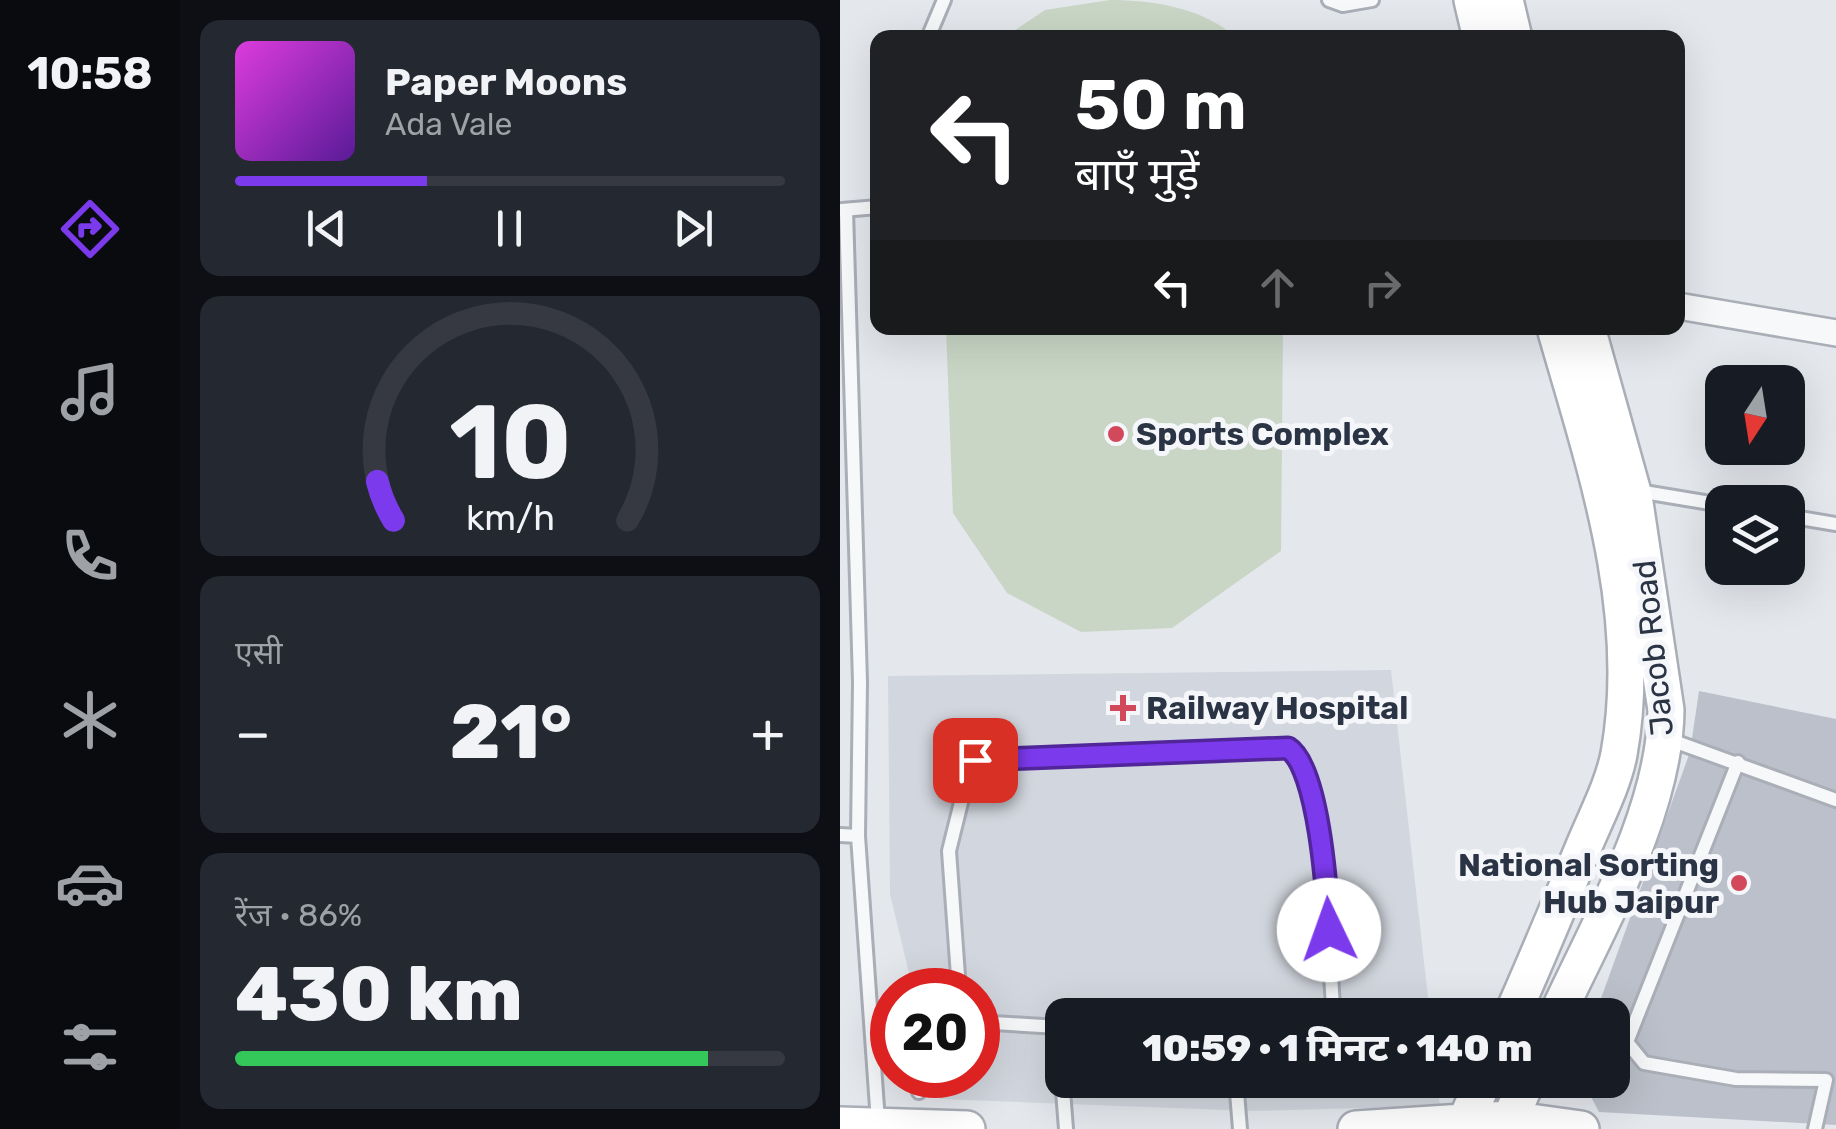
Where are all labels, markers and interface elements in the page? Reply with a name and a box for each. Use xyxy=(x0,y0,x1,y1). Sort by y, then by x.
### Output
text: 10:58 xyxy=(27,47,153,100)
text: Paper Moons xyxy=(385,59,627,105)
text: 50 m xyxy=(1075,64,1247,147)
icon: left xyxy=(910,70,1040,200)
text: Ada Vale xyxy=(385,105,512,143)
text: बाएँ मुड़ें xyxy=(1075,148,1199,201)
icon: directions xyxy=(55,194,125,264)
icon: previous xyxy=(299,201,354,256)
icon: pause xyxy=(482,201,537,256)
icon: next xyxy=(666,201,721,256)
icon: left xyxy=(1145,260,1200,315)
icon: ahead xyxy=(1250,260,1305,315)
icon: right xyxy=(1355,260,1410,315)
icon: music xyxy=(55,357,125,427)
north arrow xyxy=(1705,365,1805,465)
map controls xyxy=(1705,365,1805,585)
text: 10 xyxy=(449,381,571,504)
place label: Sports Complex xyxy=(1136,415,1389,453)
marker: Sports Complex xyxy=(1105,423,1127,445)
button: layers xyxy=(1705,485,1805,585)
text: km/h xyxy=(465,497,555,539)
icon: phone xyxy=(55,521,125,591)
street label: Jacob Road xyxy=(1625,558,1681,738)
text: एसी xyxy=(235,634,283,672)
icon: climate xyxy=(55,685,125,755)
text: 21° xyxy=(450,688,572,777)
place label: Railway Hospital xyxy=(1146,689,1408,727)
marker: Railway Hospital xyxy=(1110,695,1136,721)
text: − xyxy=(235,701,271,766)
text: + xyxy=(751,701,785,766)
pin xyxy=(933,718,1018,803)
icon: arrive xyxy=(948,733,1003,788)
place label: National Sorting Hub Jaipur xyxy=(1458,846,1719,921)
icon: car xyxy=(55,848,125,918)
marker: National Sorting Hub Jaipur xyxy=(1728,872,1750,894)
position arrow xyxy=(1277,878,1381,982)
text: रेंज · 86% xyxy=(235,896,362,934)
text: 430 km xyxy=(235,950,522,1039)
speed limit sign: 20 xyxy=(870,968,1000,1098)
icon: filters xyxy=(55,1012,125,1082)
text: 10:59 · 1 मिनट · 140 m xyxy=(1142,1025,1533,1071)

